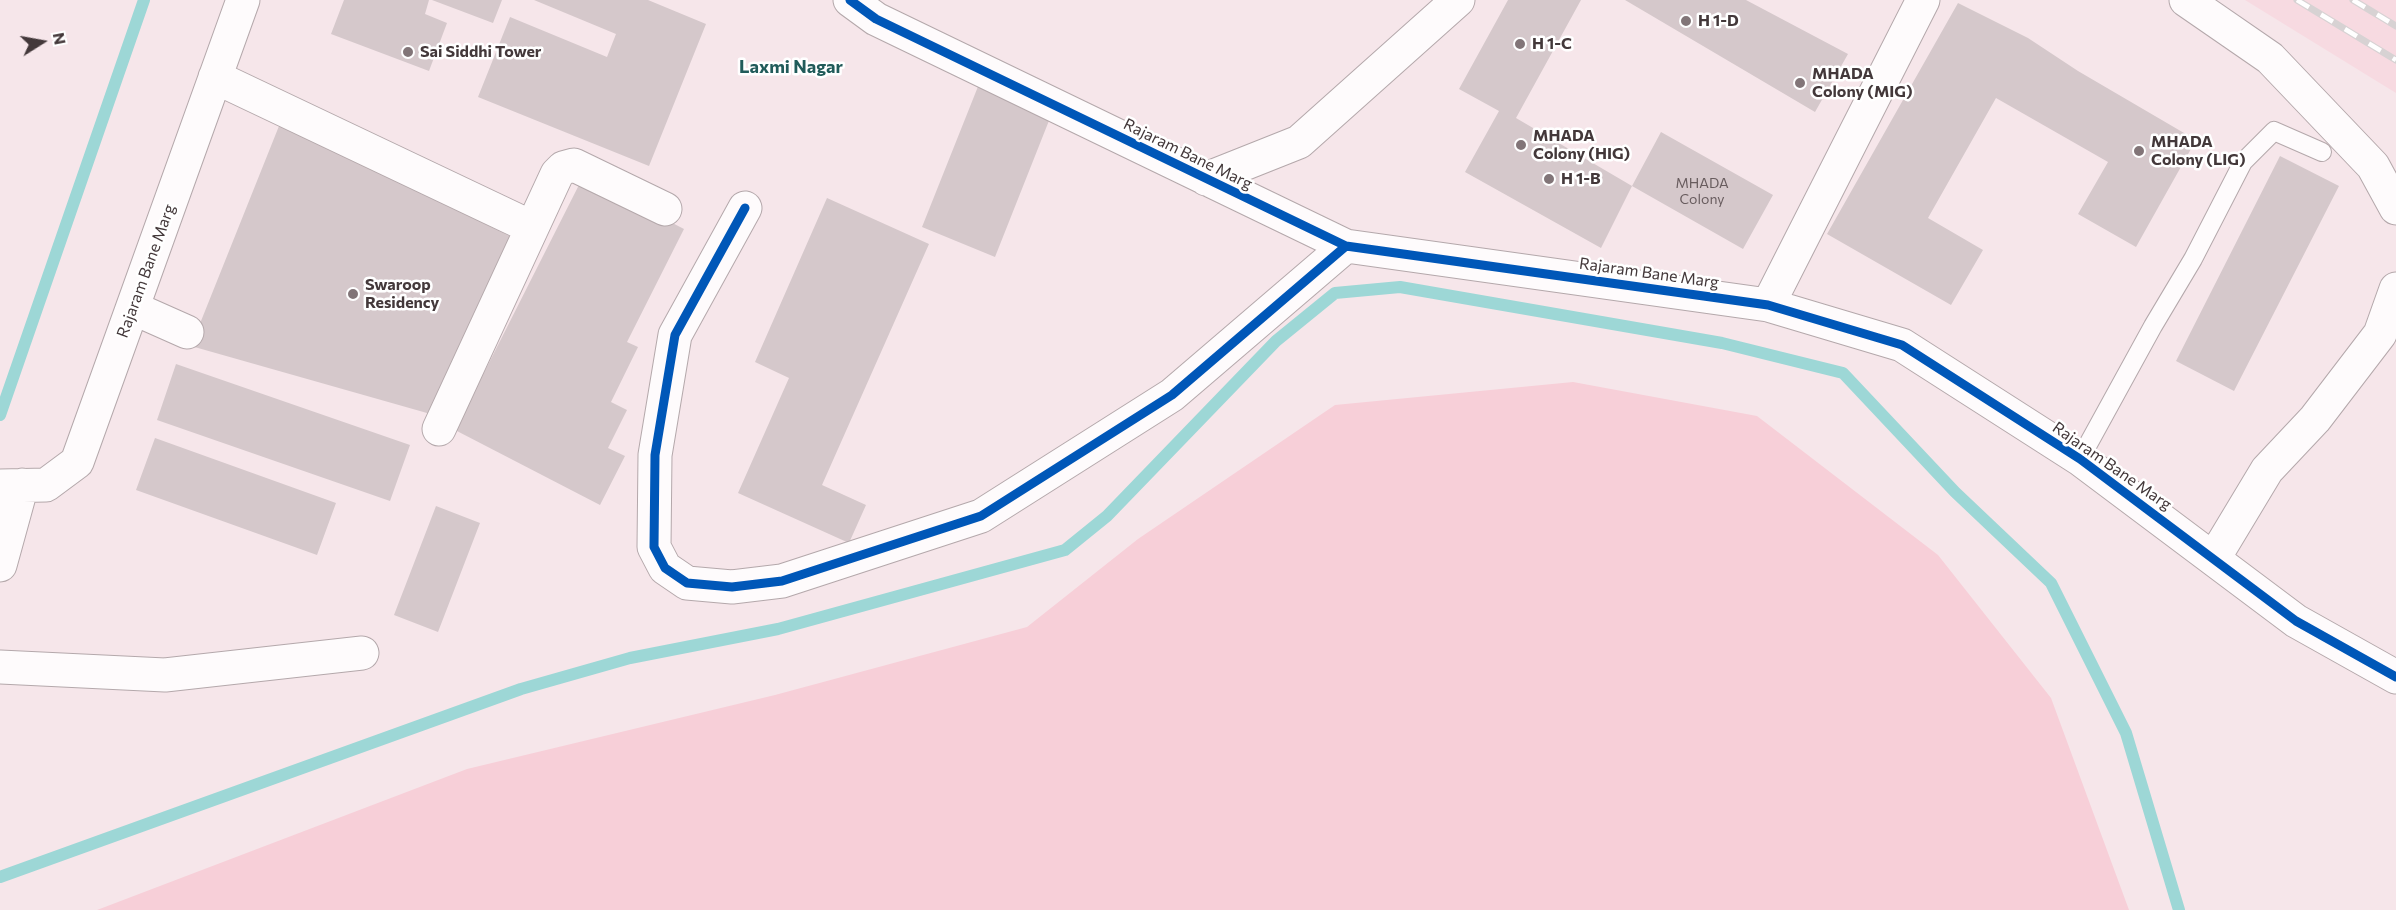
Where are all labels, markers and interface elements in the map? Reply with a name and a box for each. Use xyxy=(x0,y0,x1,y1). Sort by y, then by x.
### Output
place label: H 1-D xyxy=(1698,11,1739,31)
north arrow xyxy=(12,12,72,72)
marker: H 1-D xyxy=(1679,14,1693,28)
text: N xyxy=(50,31,71,46)
place label: H 1-C xyxy=(1532,34,1572,54)
marker: H 1-C xyxy=(1513,37,1527,51)
place label: Sai Siddhi Tower xyxy=(420,42,541,62)
marker: Sai Siddhi Tower xyxy=(401,45,415,59)
district label: Laxmi Nagar xyxy=(739,56,843,78)
place label: MHADA Colony (MIG) xyxy=(1812,64,1913,102)
marker: MHADA Colony (MIG) xyxy=(1793,76,1807,90)
street label: Rajaram Bane Marg xyxy=(1120,114,1256,194)
place label: MHADA Colony (HIG) xyxy=(1533,126,1630,164)
place label: MHADA Colony (LIG) xyxy=(2151,132,2245,170)
marker: MHADA Colony (HIG) xyxy=(1514,138,1528,152)
marker: MHADA Colony (LIG) xyxy=(2132,144,2146,158)
place label: H 1-B xyxy=(1561,169,1601,189)
marker: H 1-B xyxy=(1542,172,1556,186)
house number: MHADA Colony xyxy=(1675,175,1729,208)
street label: Rajaram Bane Marg xyxy=(113,201,179,341)
street label: Rajaram Bane Marg xyxy=(1578,254,1720,292)
place label: Swaroop Residency xyxy=(365,275,439,313)
marker: Swaroop Residency xyxy=(346,287,360,301)
street label: Rajaram Bane Marg xyxy=(2049,418,2175,514)

